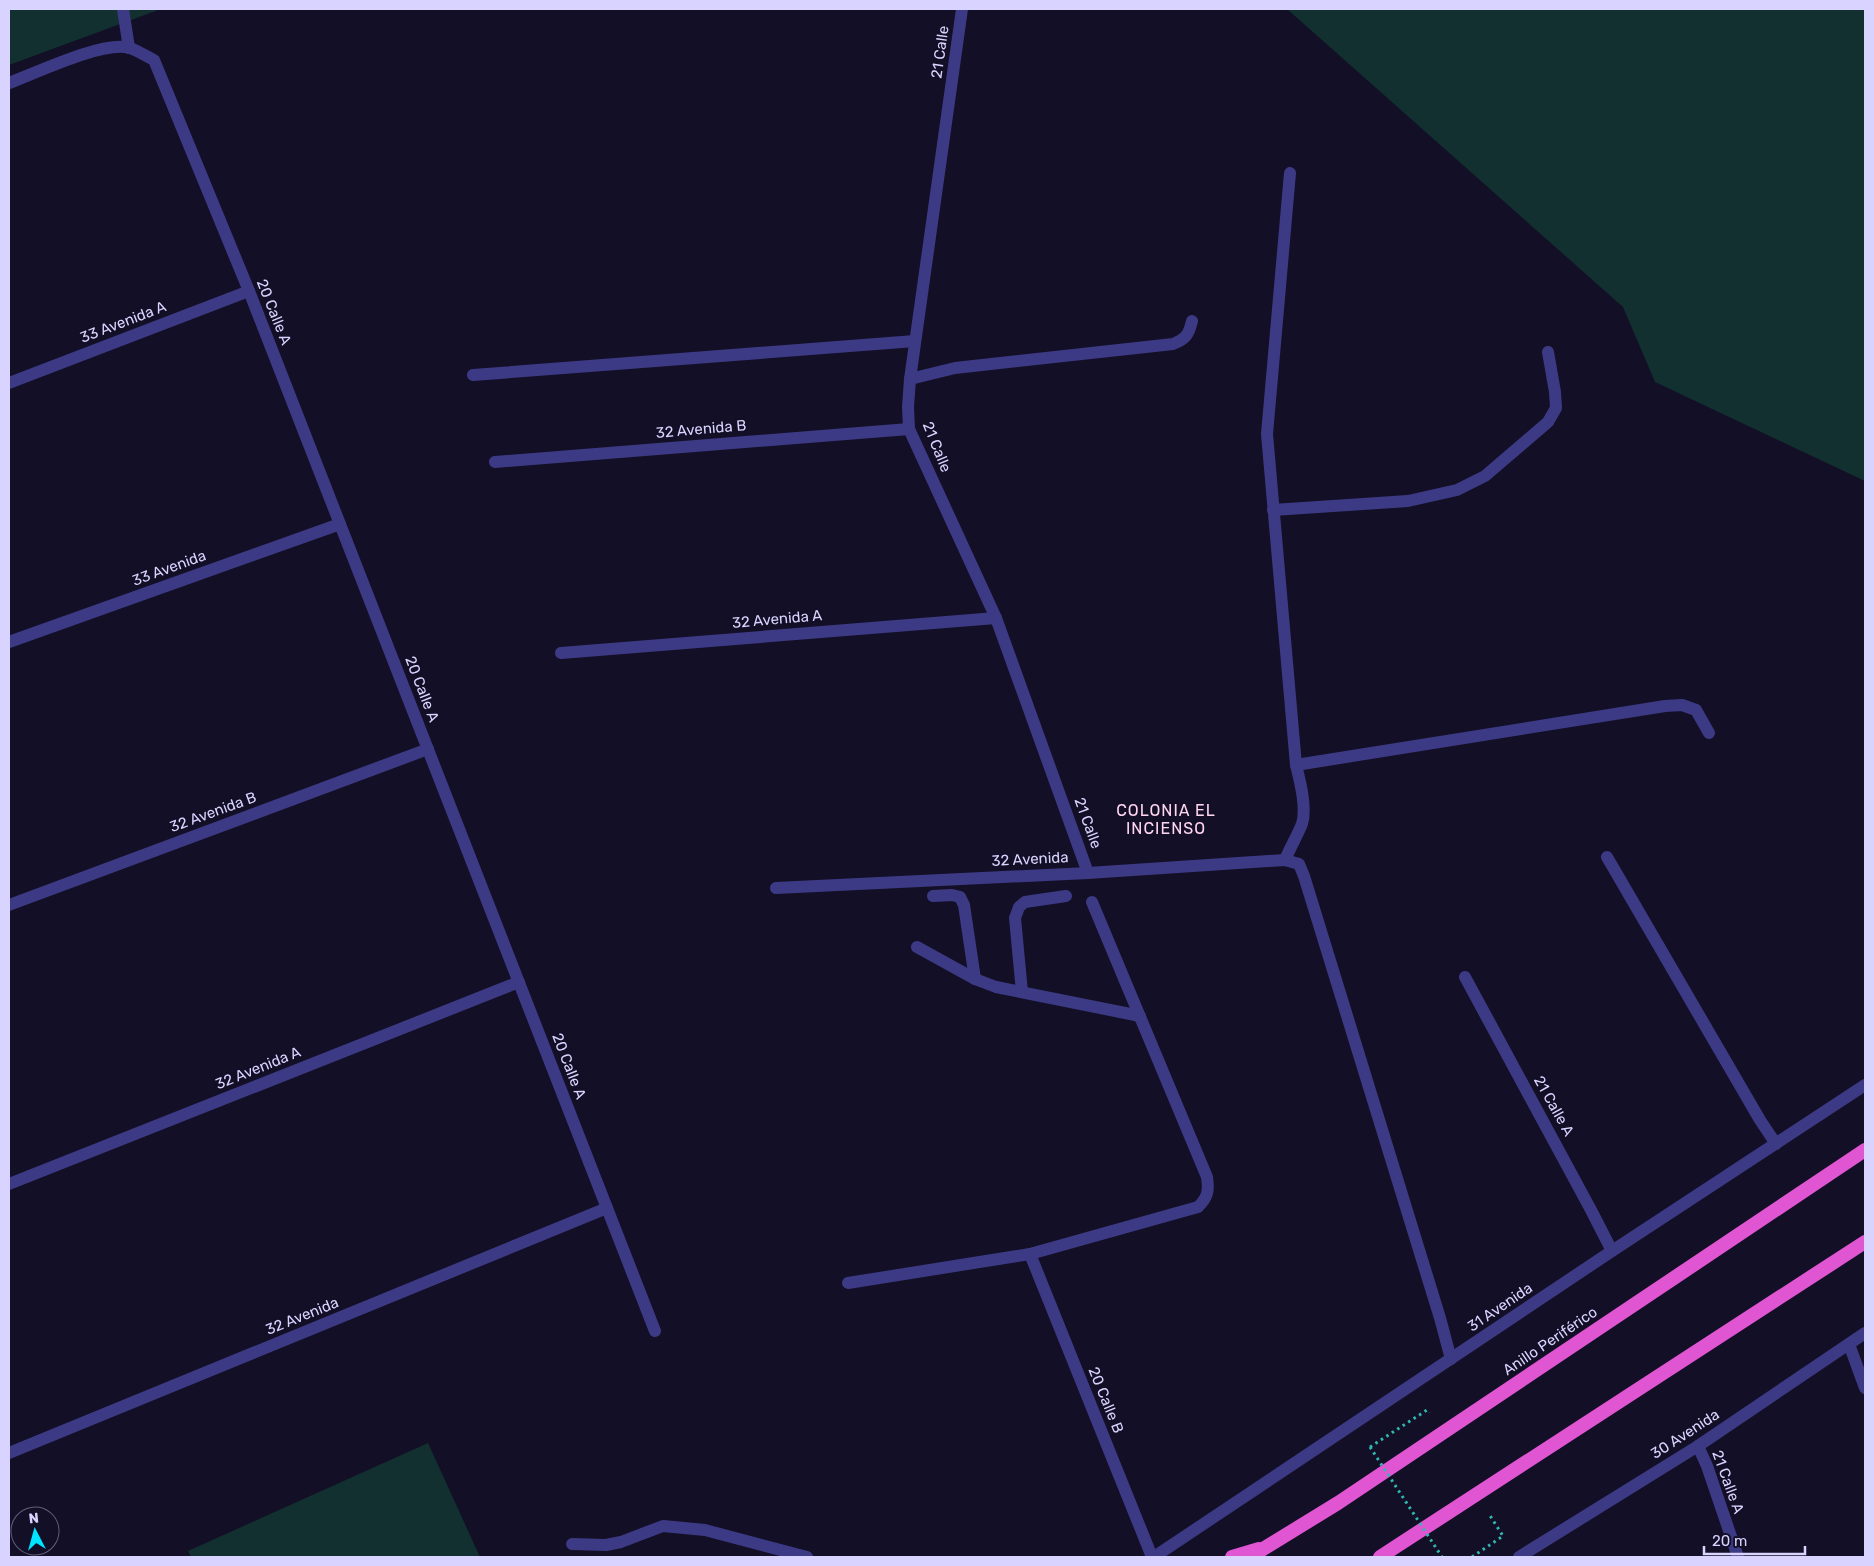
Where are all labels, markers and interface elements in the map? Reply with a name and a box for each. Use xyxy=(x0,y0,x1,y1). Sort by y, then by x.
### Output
street label: 21 Calle xyxy=(927,25,953,79)
street label: 20 Calle A xyxy=(253,277,295,347)
street label: 33 Avenida A xyxy=(77,297,169,347)
street label: 32 Avenida B xyxy=(655,416,747,442)
street label: 21 Calle xyxy=(919,419,955,475)
street label: 33 Avenida xyxy=(130,546,208,590)
street label: 32 Avenida A xyxy=(731,606,823,632)
street label: 20 Calle A xyxy=(401,653,443,725)
street label: 32 Avenida B xyxy=(167,788,259,836)
street label: 21 Calle xyxy=(1071,795,1105,851)
district label: COLONIA EL INCIENSO xyxy=(1116,801,1216,838)
street label: 32 Avenida xyxy=(991,848,1069,870)
street label: 20 Calle A xyxy=(548,1030,590,1102)
street label: 32 Avenida A xyxy=(213,1043,303,1093)
street label: 21 Calle A xyxy=(1530,1073,1578,1139)
street label: 31 Avenida xyxy=(1464,1279,1536,1335)
street label: 32 Avenida xyxy=(263,1293,341,1339)
street label: Anillo Periférico xyxy=(1499,1303,1601,1379)
street label: 20 Calle B xyxy=(1085,1364,1127,1436)
street label: 30 Avenida xyxy=(1647,1405,1723,1463)
street label: 21 Calle A xyxy=(1708,1448,1748,1516)
north arrow xyxy=(10,1506,60,1556)
text: N xyxy=(28,1510,40,1528)
scale bar xyxy=(1704,1524,1805,1556)
text: 20 m xyxy=(1712,1532,1747,1550)

